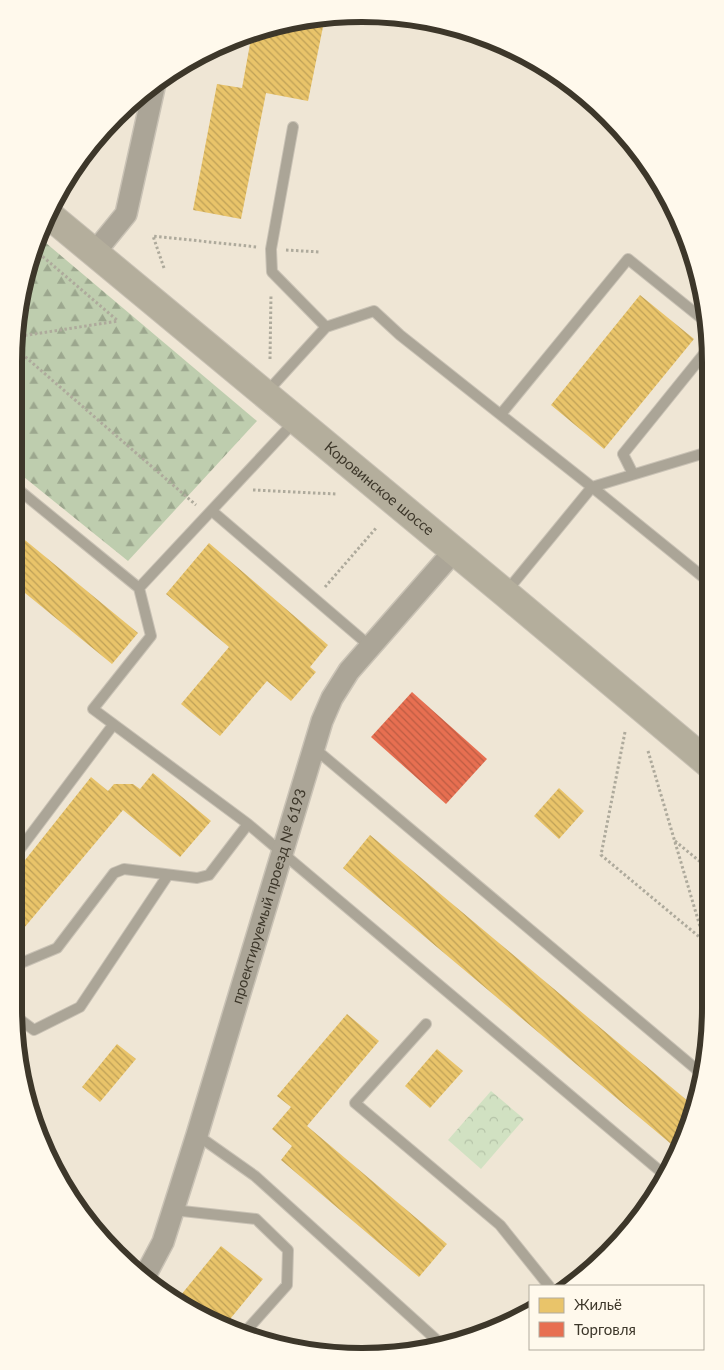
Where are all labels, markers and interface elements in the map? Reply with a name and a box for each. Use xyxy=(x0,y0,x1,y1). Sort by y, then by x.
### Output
street label: Коровинское шоссе xyxy=(321,437,439,539)
street label: проектируемый проезд № 6193 xyxy=(227,786,309,1006)
legend xyxy=(529,1285,704,1350)
text: Жильё xyxy=(574,1295,622,1313)
text: Торговля xyxy=(574,1320,636,1338)

